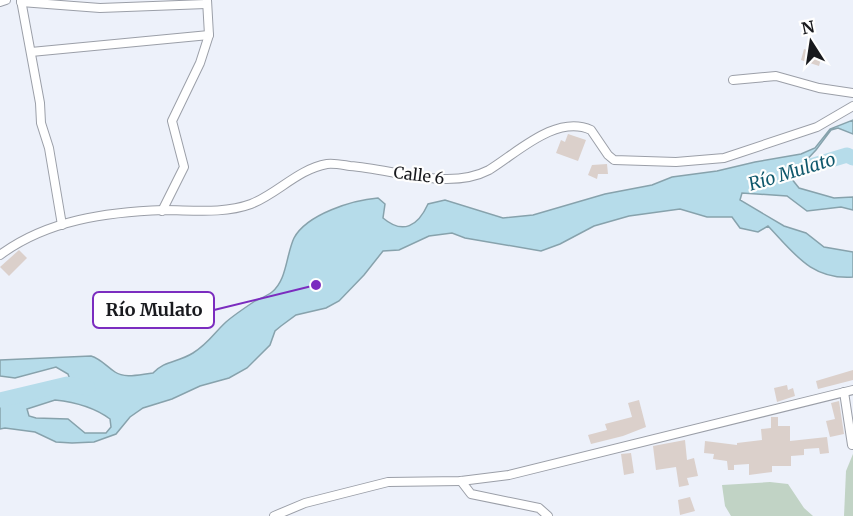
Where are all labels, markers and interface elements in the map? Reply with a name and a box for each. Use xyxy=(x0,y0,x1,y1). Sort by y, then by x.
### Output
north arrow xyxy=(781,12,841,72)
text: N xyxy=(800,16,816,38)
water label: Río Mulato xyxy=(746,147,838,196)
street label: Calle 6 xyxy=(392,162,446,188)
callout: Río Mulato xyxy=(93,292,214,328)
text: Río Mulato xyxy=(106,298,203,321)

